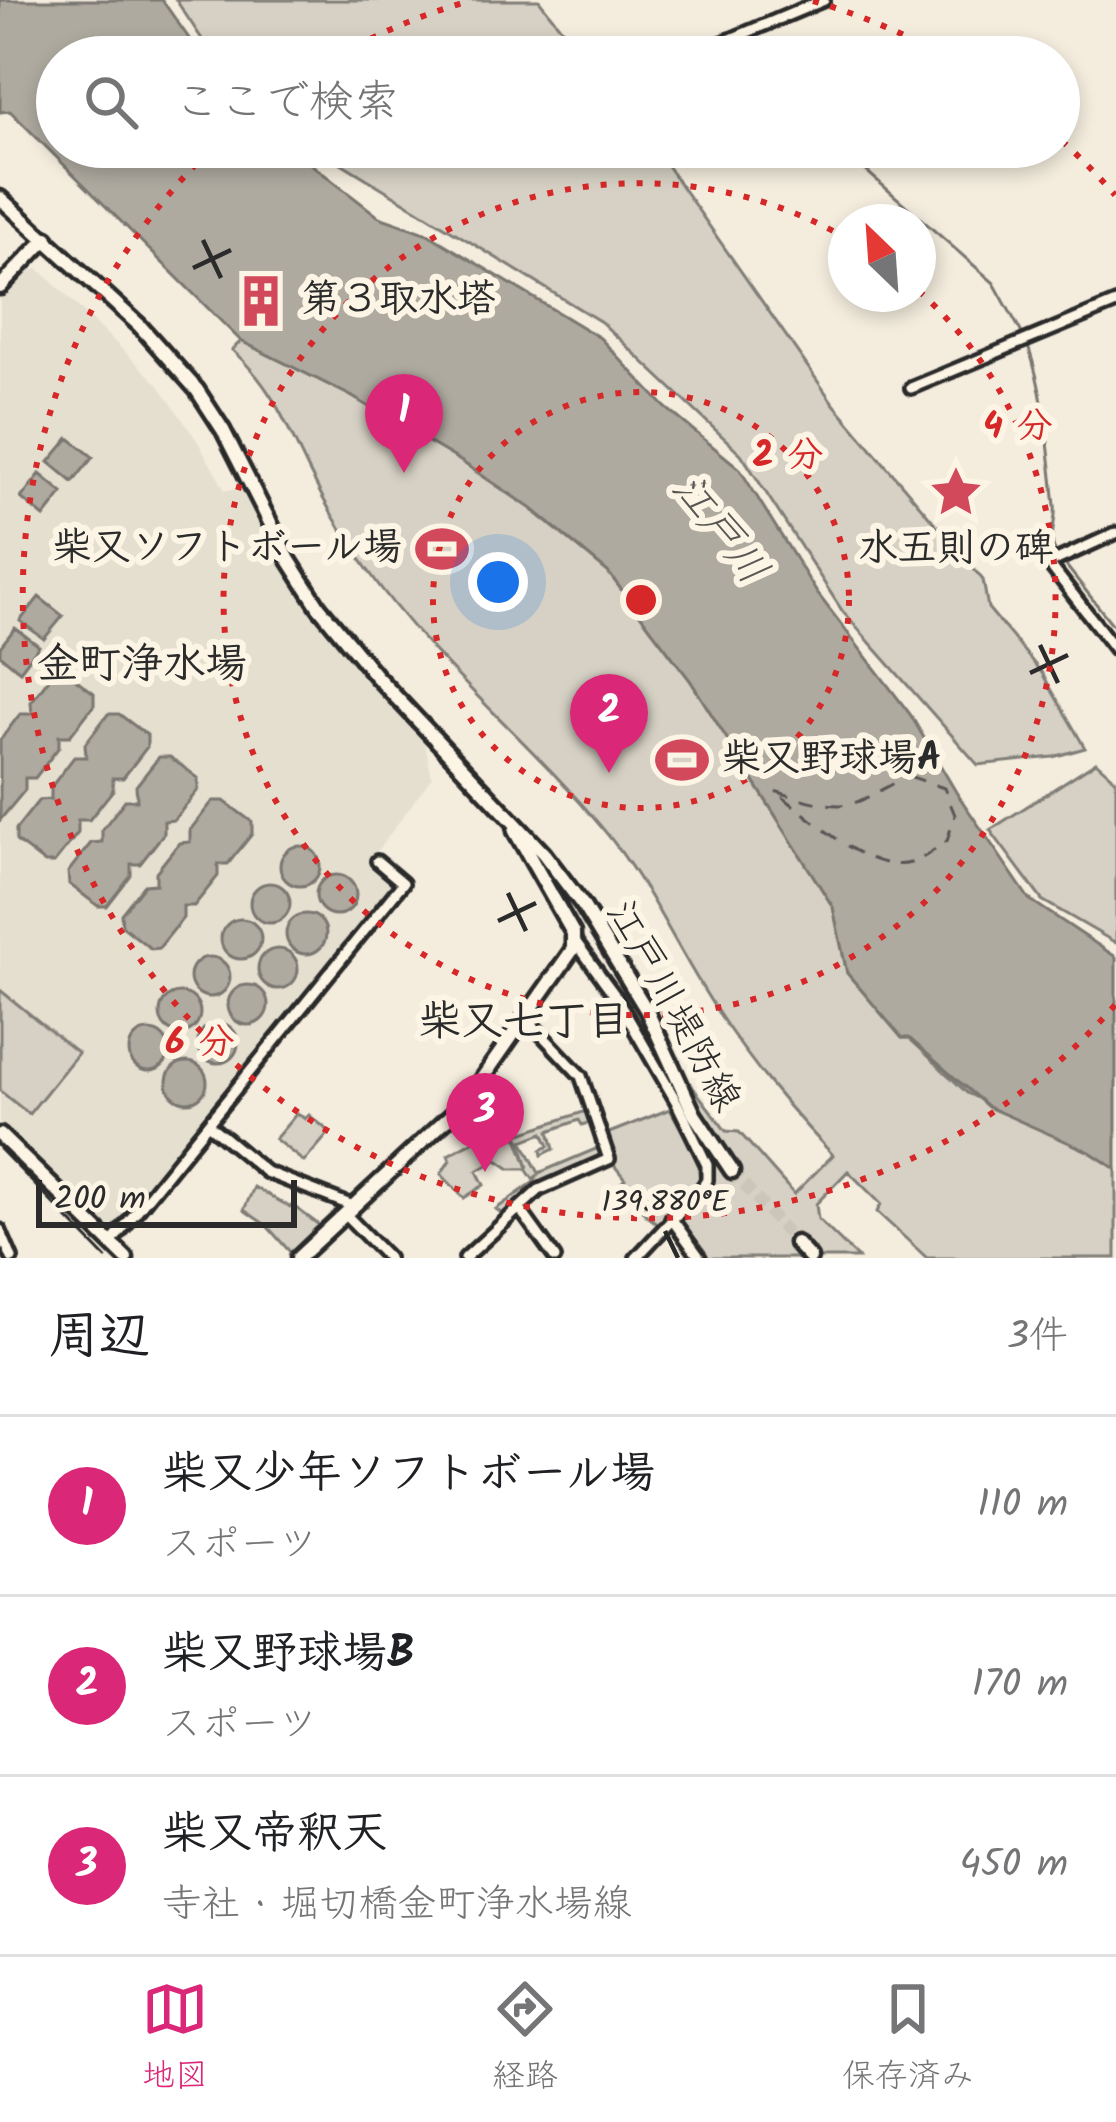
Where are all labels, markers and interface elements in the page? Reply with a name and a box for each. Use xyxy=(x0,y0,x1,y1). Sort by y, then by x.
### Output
search box xyxy=(36,36,1080,168)
text: ここで検索 xyxy=(174,68,399,140)
icon: search xyxy=(78,69,144,135)
north arrow xyxy=(828,204,936,312)
place label: 第３取水塔 xyxy=(301,270,496,332)
building icon: 第３取水塔 xyxy=(232,272,290,330)
pin: 1 xyxy=(365,374,443,473)
text: 4 分 xyxy=(983,399,1053,456)
text: 2 分 xyxy=(753,428,823,485)
water label: 江戸川 xyxy=(654,460,784,600)
place icon: 水五則の碑 xyxy=(927,463,985,521)
place label: 柴又ソフトボール場 xyxy=(53,518,402,580)
place label: 水五則の碑 xyxy=(858,519,1054,581)
sports icon: 柴又ソフトボール場 xyxy=(413,520,471,578)
your location xyxy=(468,552,528,612)
centre of rings xyxy=(620,579,662,621)
district label: 金町浄水場 xyxy=(37,632,247,699)
pin: 2 xyxy=(570,674,648,773)
place label: 柴又野球場A xyxy=(722,729,942,791)
sports icon: 柴又野球場A xyxy=(653,731,711,789)
street label: 江戸川堤防線 xyxy=(588,890,756,1124)
district label: 柴又七丁目 xyxy=(419,989,629,1056)
text: 6 分 xyxy=(165,1015,235,1072)
pin: 3 xyxy=(446,1073,524,1172)
scale bar xyxy=(36,1174,297,1227)
text: 200 m xyxy=(54,1174,146,1227)
text: 139.880°E xyxy=(601,1179,730,1227)
text: 周辺 xyxy=(48,1298,150,1379)
text: 3件 xyxy=(1007,1307,1068,1369)
text: 柴又少年ソフトボール場 xyxy=(162,1439,655,1511)
text: 1 xyxy=(81,1475,93,1537)
text: 110 m xyxy=(977,1475,1068,1537)
text: スポーツ xyxy=(162,1515,317,1577)
text: 柴又野球場B xyxy=(162,1619,415,1691)
text: 2 xyxy=(76,1655,98,1717)
text: 170 m xyxy=(972,1655,1068,1717)
text: スポーツ xyxy=(162,1695,317,1757)
text: 柴又帝釈天 xyxy=(162,1799,387,1871)
text: 3 xyxy=(76,1835,98,1897)
text: 450 m xyxy=(959,1835,1068,1897)
text: 寺社 · 堀切橋金町浄水場線 xyxy=(162,1875,632,1937)
tab: 地図 xyxy=(142,1976,208,2104)
tab: 経路 xyxy=(492,1976,558,2104)
tab: 保存済み xyxy=(842,1976,974,2104)

